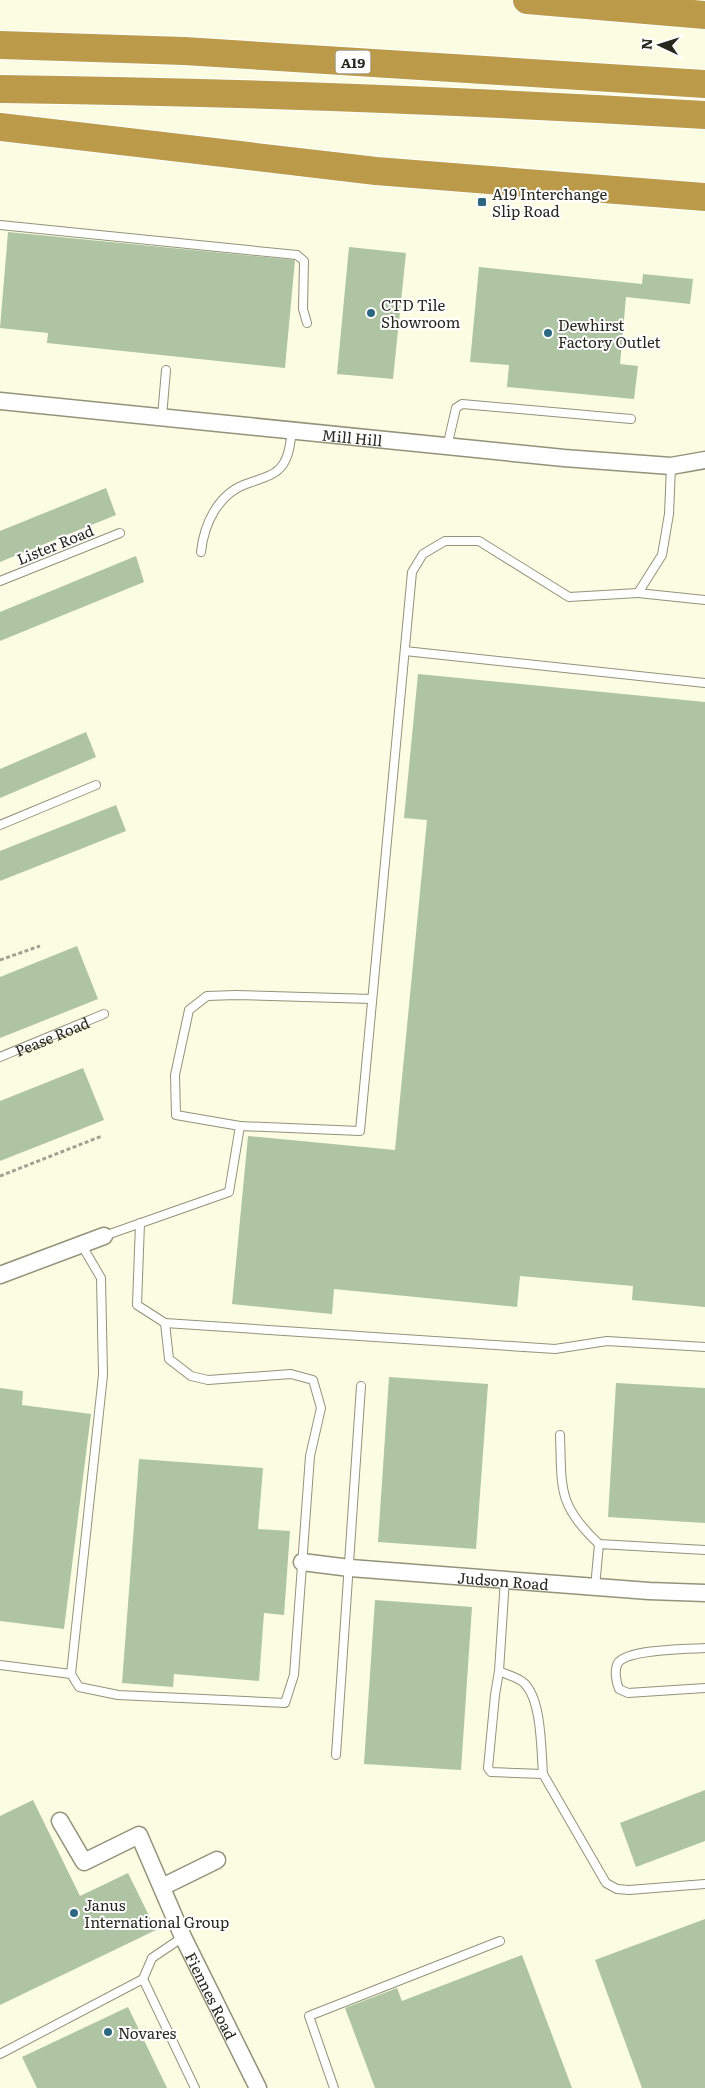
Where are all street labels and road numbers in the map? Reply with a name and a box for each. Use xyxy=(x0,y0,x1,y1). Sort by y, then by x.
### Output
road number: A19 xyxy=(336,51,370,74)
street label: Mill Hill xyxy=(321,422,384,451)
street label: Lister Road xyxy=(13,518,97,570)
street label: Pease Road xyxy=(11,1010,93,1061)
street label: Judson Road xyxy=(457,1565,550,1595)
street label: Fiennes Road xyxy=(181,1948,243,2043)

